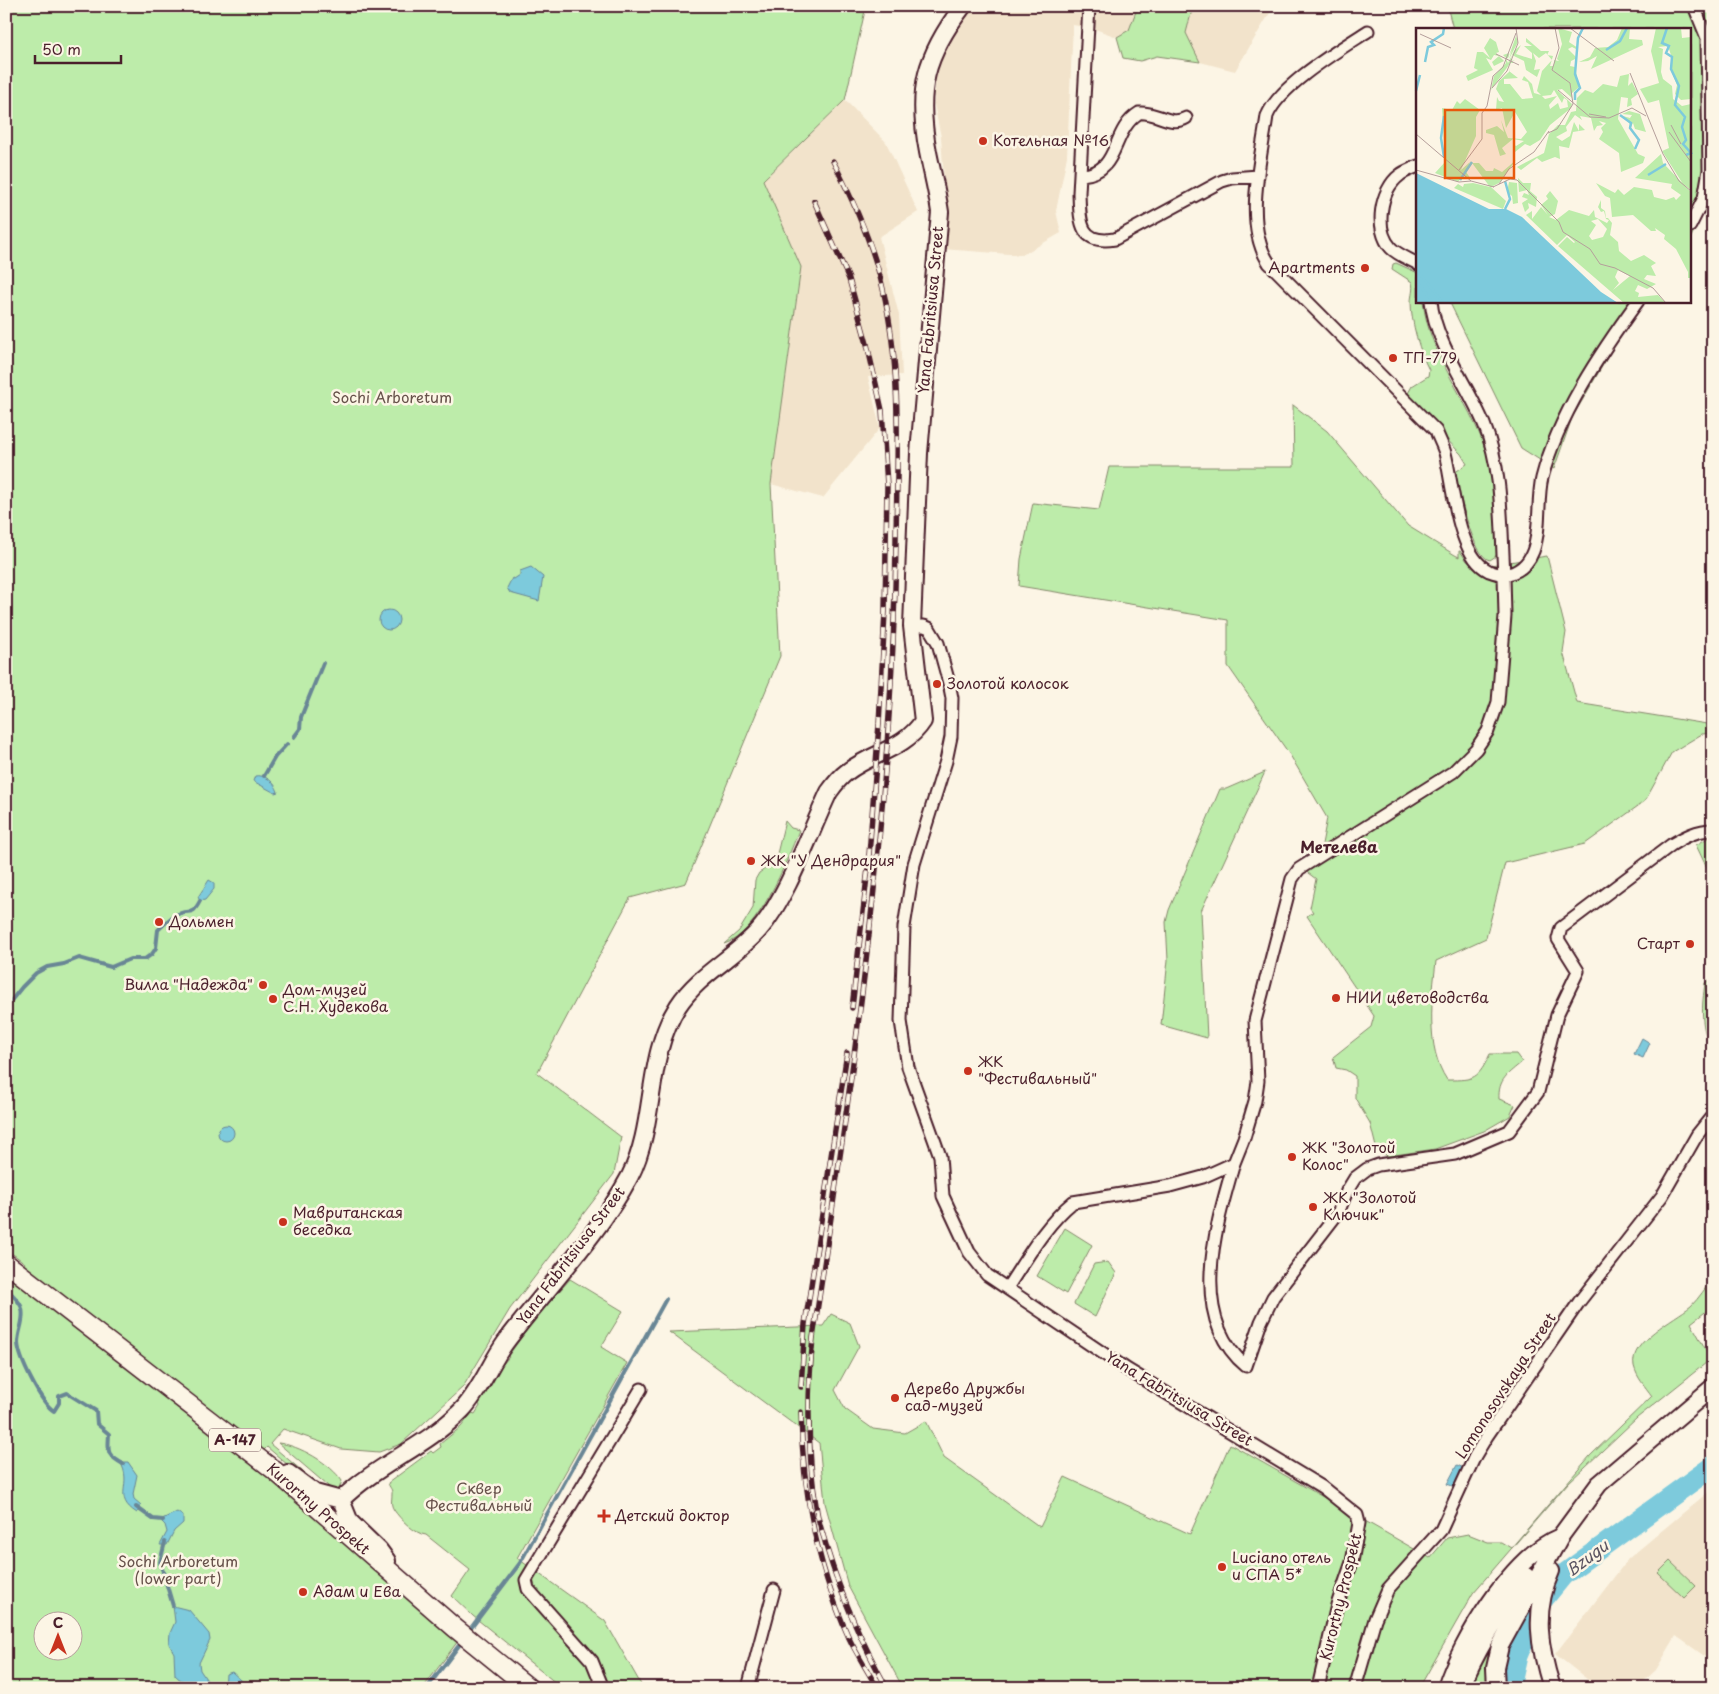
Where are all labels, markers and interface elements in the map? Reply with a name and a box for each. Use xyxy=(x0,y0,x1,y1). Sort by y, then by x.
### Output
inset map xyxy=(1416,28,1692,302)
scale bar xyxy=(35,32,121,64)
text: 50 m xyxy=(42,37,81,60)
place label: Котельная №16 xyxy=(993,128,1109,151)
marker: Котельная №16 xyxy=(977,135,989,147)
street label: Yana Fabritsiusa Street xyxy=(911,225,948,395)
place label: Apartments xyxy=(1268,255,1355,278)
marker: Apartments xyxy=(1359,262,1371,274)
place label: ТП-779 xyxy=(1403,345,1457,368)
marker: ТП-779 xyxy=(1387,352,1399,364)
park label: Sochi Arboretum xyxy=(332,385,452,408)
place label: Золотой колосок xyxy=(947,671,1069,694)
marker: Золотой колосок xyxy=(931,678,943,690)
district label: Метелева xyxy=(1300,834,1378,858)
place label: ЖК "У Дендрария" xyxy=(760,848,901,871)
marker: ЖК "У Дендрария" xyxy=(745,855,757,867)
place label: Дольмен xyxy=(168,909,234,932)
marker: Дольмен xyxy=(153,916,165,928)
place label: Старт xyxy=(1637,931,1681,954)
marker: Старт xyxy=(1684,938,1696,950)
place label: Вилла "Надежда" xyxy=(124,972,253,995)
place label: Дом-музей С.Н. Худекова xyxy=(282,977,389,1017)
marker: Вилла "Надежда" xyxy=(257,979,269,991)
place label: НИИ цветоводства xyxy=(1346,985,1489,1008)
marker: НИИ цветоводства xyxy=(1330,992,1342,1004)
marker: Дом-музей С.Н. Худекова xyxy=(267,993,279,1005)
place label: ЖК "Фестивальный" xyxy=(977,1049,1097,1089)
marker: ЖК "Фестивальный" xyxy=(962,1065,974,1077)
place label: ЖК "Золотой Колос" xyxy=(1301,1135,1396,1175)
marker: ЖК "Золотой Колос" xyxy=(1286,1151,1298,1163)
street label: Yana Fabritsiusa Street xyxy=(510,1181,630,1329)
place label: ЖК "Золотой Ключик" xyxy=(1322,1185,1417,1225)
place label: Мавританская беседка xyxy=(293,1200,403,1240)
marker: ЖК "Золотой Ключик" xyxy=(1307,1201,1319,1213)
marker: Мавританская беседка xyxy=(277,1216,289,1228)
street label: Lomonosovskaya Street xyxy=(1449,1308,1561,1463)
street label: Yana Fabritsiusa Street xyxy=(1102,1345,1258,1451)
place label: Дерево Дружбы сад-музей xyxy=(904,1376,1025,1416)
marker: Дерево Дружбы сад-музей xyxy=(889,1392,901,1404)
road number: А-147 xyxy=(209,1428,261,1452)
street label: Kurortny Prospekt xyxy=(262,1456,376,1559)
park label: Сквер Фестивальный xyxy=(426,1476,532,1516)
place label: Детский доктор xyxy=(614,1503,730,1526)
marker: Детский доктор xyxy=(597,1509,611,1523)
street label: Kurortny Prospekt xyxy=(1313,1530,1367,1663)
water label: Bzugu xyxy=(1560,1532,1614,1581)
place label: Luciano отель и СПА 5* xyxy=(1232,1545,1331,1585)
park label: Sochi Arboretum (lower part) xyxy=(118,1549,238,1589)
marker: Luciano отель и СПА 5* xyxy=(1216,1561,1228,1573)
place label: Адам и Ева xyxy=(313,1579,401,1602)
marker: Адам и Ева xyxy=(297,1586,309,1598)
north arrow xyxy=(32,1612,82,1662)
text: С xyxy=(53,1612,63,1633)

